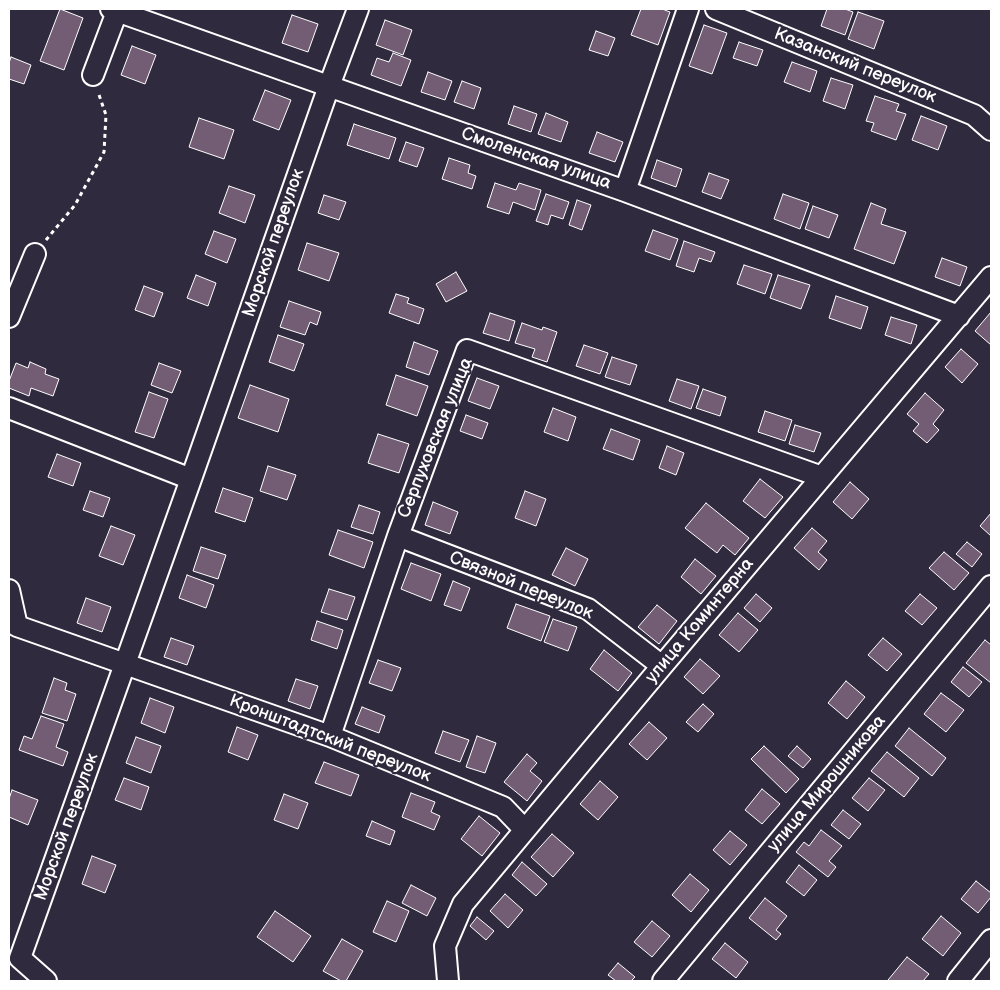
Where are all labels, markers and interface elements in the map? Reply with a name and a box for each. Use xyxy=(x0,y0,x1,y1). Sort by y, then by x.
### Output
street label: Казанский переулок xyxy=(771,23,939,109)
street label: Смоленская улица xyxy=(458,123,614,195)
street label: Морской переулок xyxy=(238,166,310,320)
street label: Серпуховская улица xyxy=(394,355,478,521)
street label: Связной переулок xyxy=(446,547,596,625)
street label: улица Коминтерна xyxy=(641,554,759,688)
street label: Кронштадтский переулок xyxy=(226,690,434,788)
street label: улица Мирошникова xyxy=(763,711,891,857)
street label: Морской переулок xyxy=(30,750,104,904)

